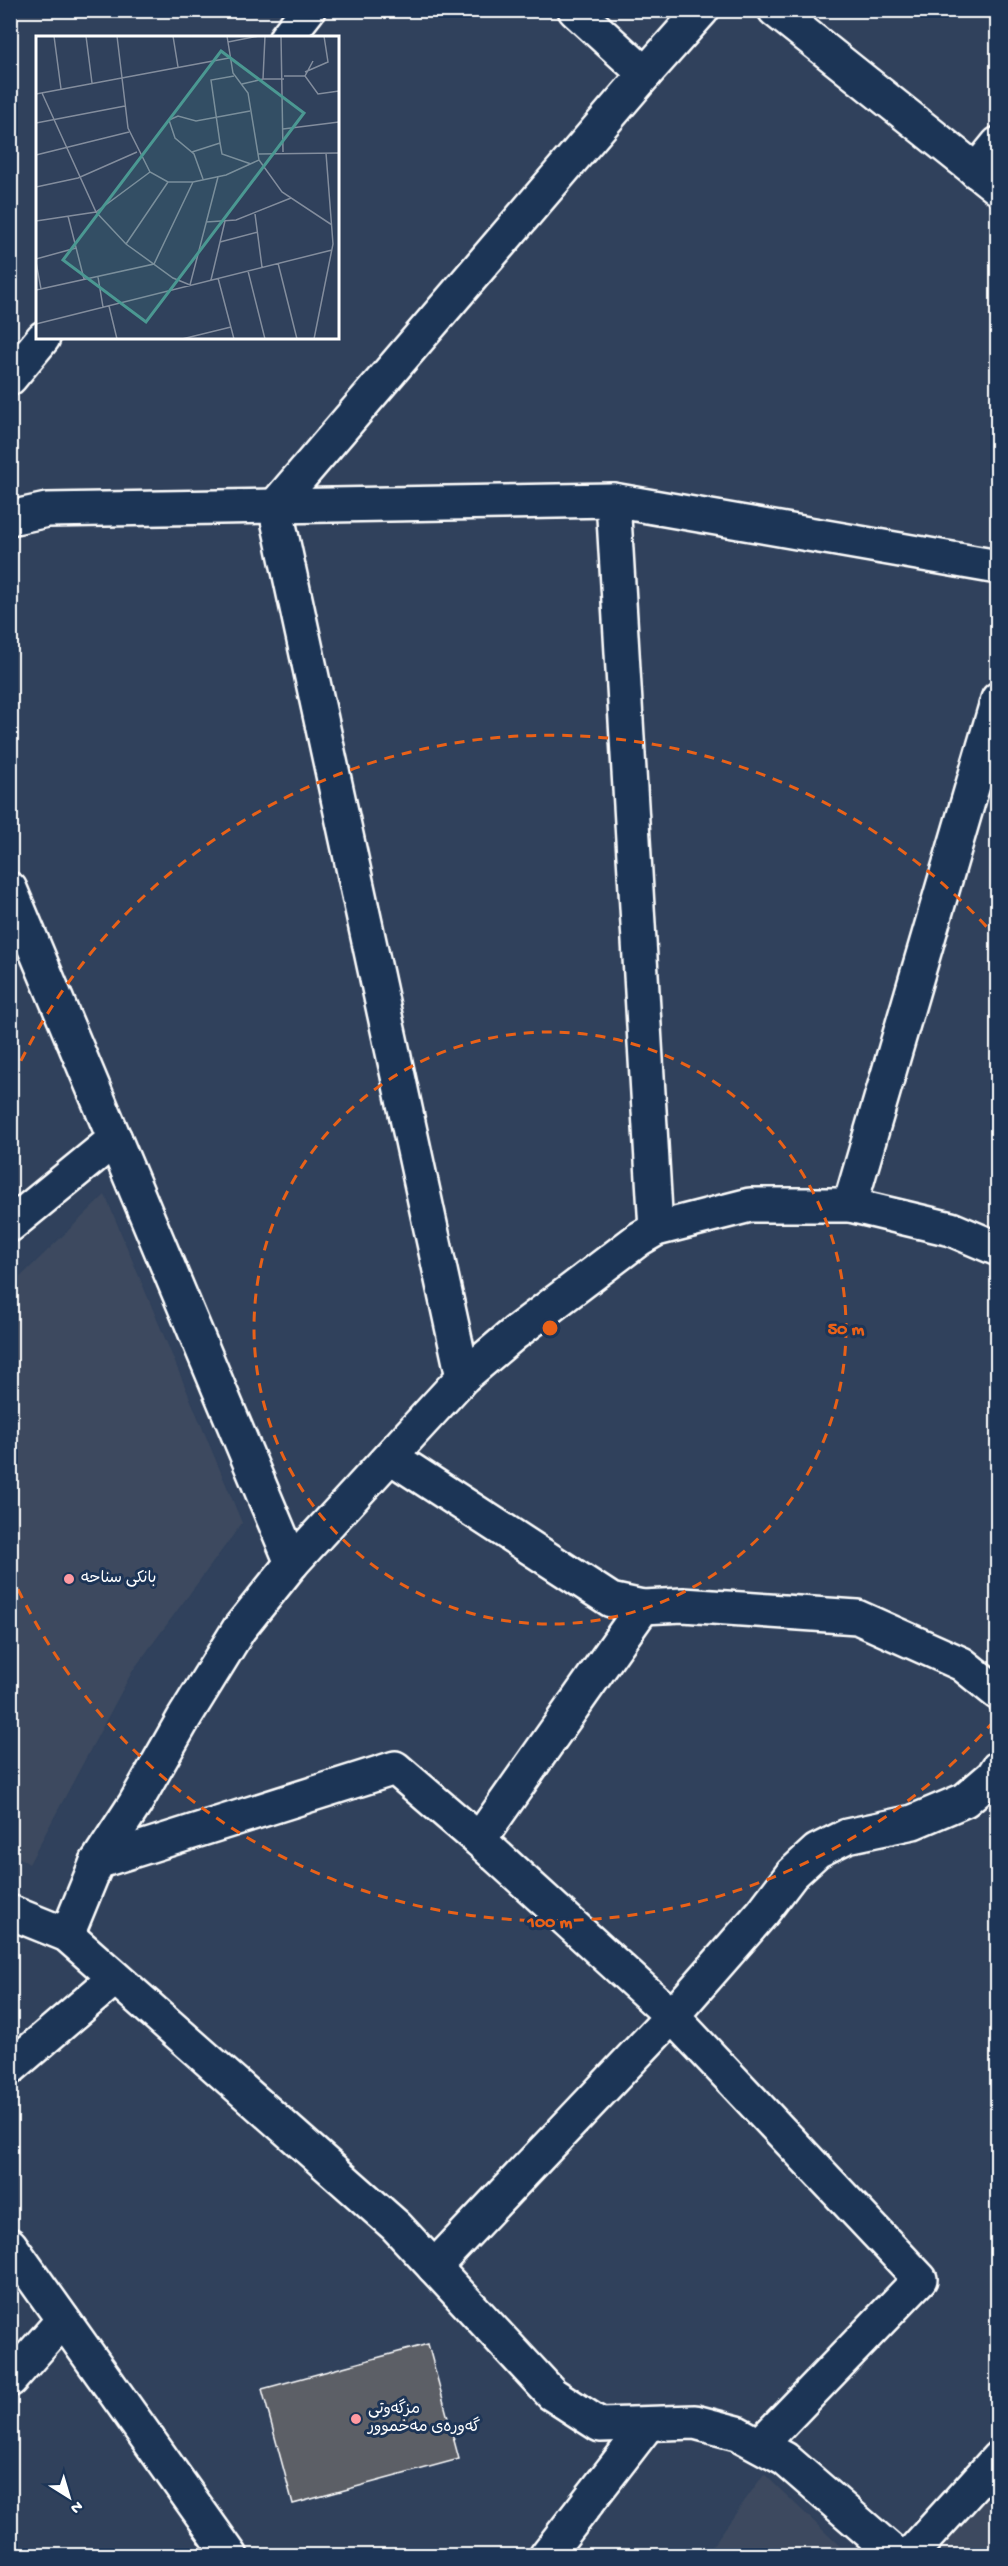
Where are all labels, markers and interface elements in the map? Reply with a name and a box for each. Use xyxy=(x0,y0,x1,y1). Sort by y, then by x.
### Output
inset map xyxy=(36,36,339,339)
centre of rings xyxy=(540,1318,560,1338)
text: 50 m xyxy=(828,1320,865,1341)
place label: بانکی سناحە xyxy=(81,1570,156,1589)
marker: بانکی سناحە xyxy=(62,1572,76,1586)
text: 100 m xyxy=(527,1913,573,1934)
place label: مزگەوتی گەورەی مەخموور xyxy=(366,2398,480,2438)
marker: مزگەوتی گەورەی مەخموور xyxy=(349,2412,363,2426)
north arrow xyxy=(39,2467,99,2527)
text: N xyxy=(66,2495,86,2517)

